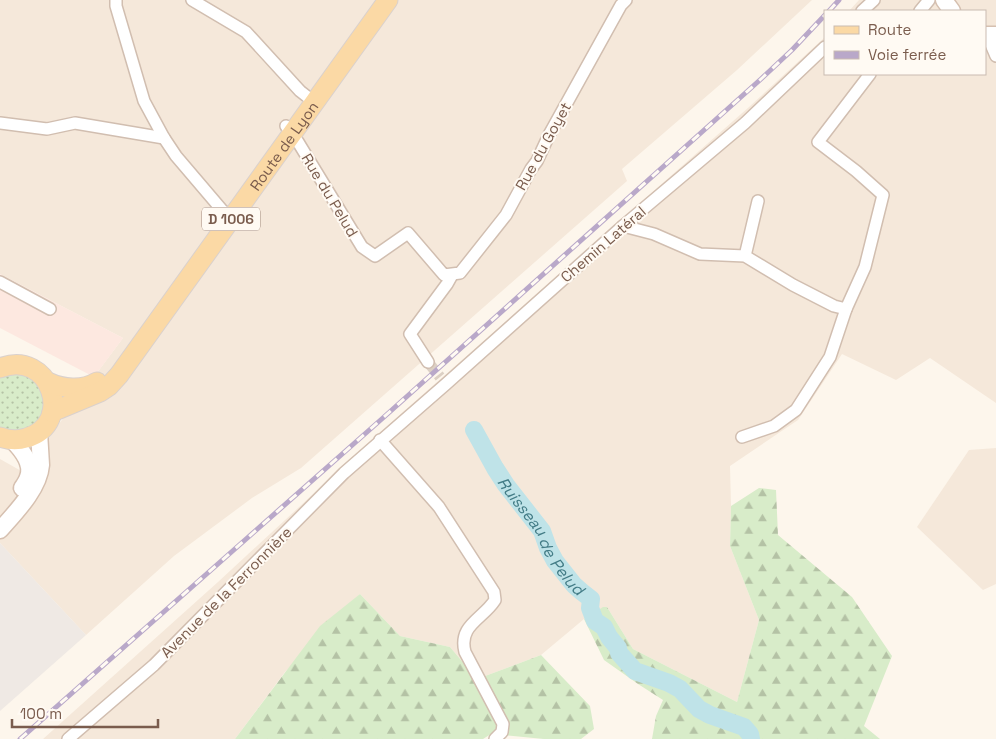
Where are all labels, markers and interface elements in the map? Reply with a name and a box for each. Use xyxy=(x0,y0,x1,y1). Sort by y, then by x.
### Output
legend xyxy=(824,10,986,75)
text: Route xyxy=(868,20,912,39)
text: Voie ferrée xyxy=(868,45,946,64)
street label: Route de Lyon xyxy=(245,97,322,194)
street label: Rue du Goyet xyxy=(511,98,575,193)
street label: Rue du Pelud xyxy=(298,150,362,240)
street label: Chemin Latéral xyxy=(556,202,650,286)
road number: D 1006 xyxy=(202,208,260,230)
water label: Ruisseau de Pelud xyxy=(493,473,590,601)
street label: Avenue de la Ferronnière xyxy=(156,522,296,662)
scale bar xyxy=(12,696,159,728)
text: 100 m xyxy=(20,704,62,723)

